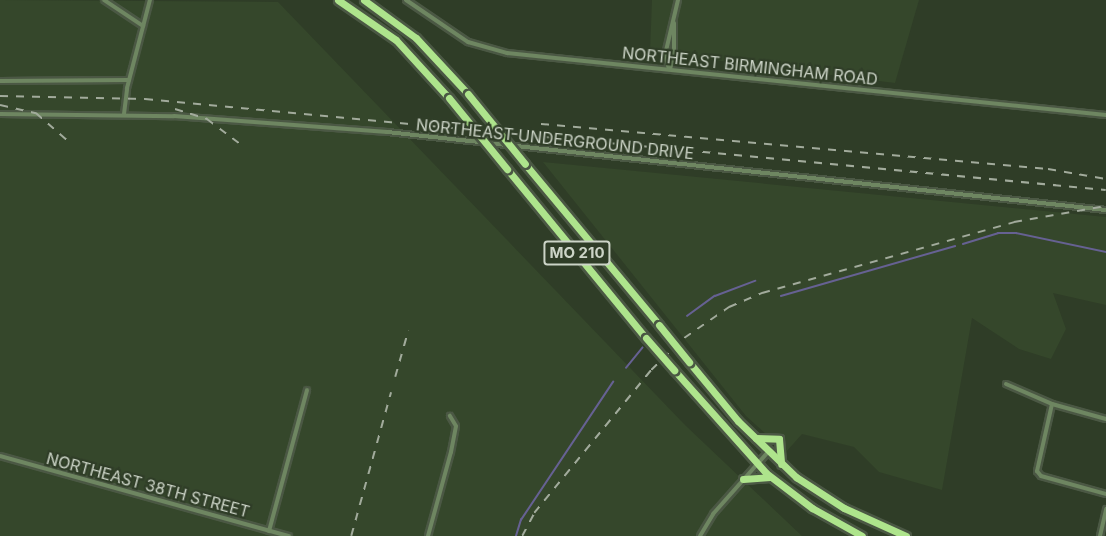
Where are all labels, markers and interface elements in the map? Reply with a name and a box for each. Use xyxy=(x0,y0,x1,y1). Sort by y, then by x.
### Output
street label: NORTHEAST BIRMINGHAM ROAD xyxy=(621,43,879,89)
street label: NORTHEAST UNDERGROUND DRIVE xyxy=(415,115,695,163)
road number: MO 210 xyxy=(542,241,612,265)
street label: NORTHEAST 38TH STREET xyxy=(44,449,252,521)

